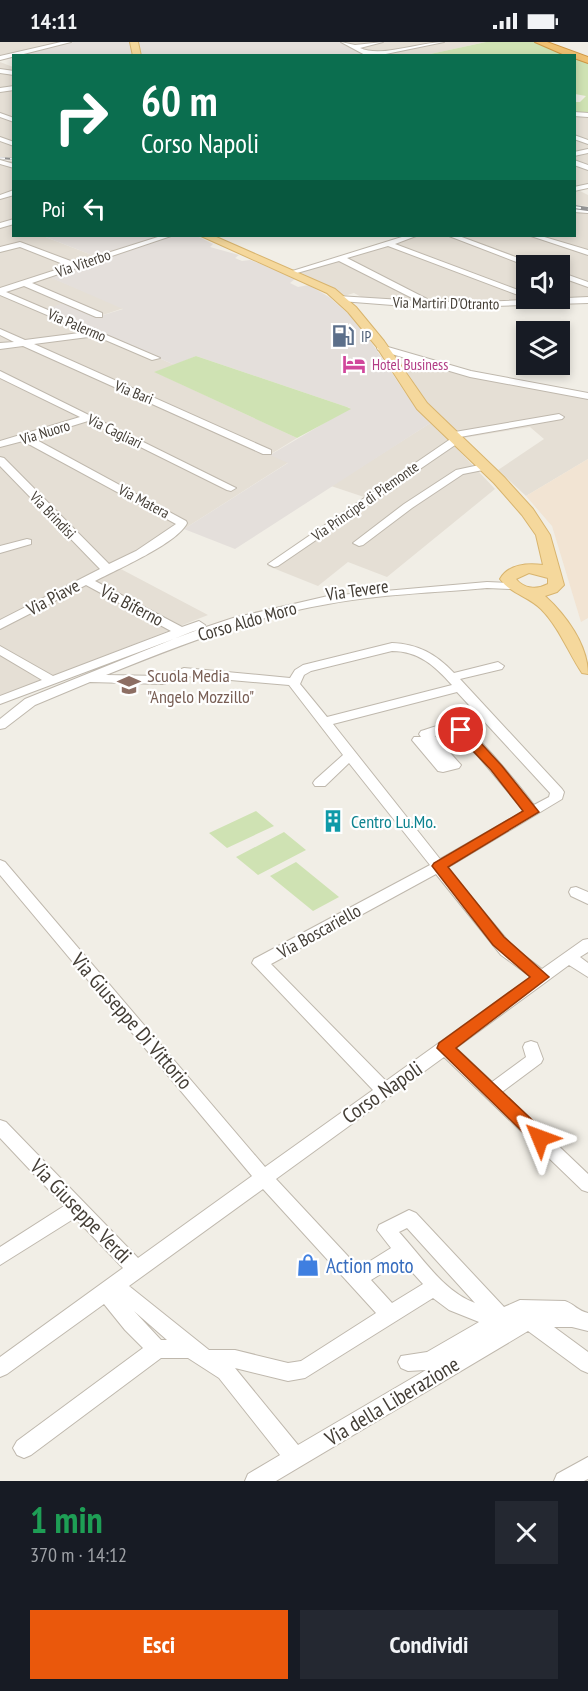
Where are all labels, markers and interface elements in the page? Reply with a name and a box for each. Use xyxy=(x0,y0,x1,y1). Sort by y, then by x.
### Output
text: 14:11 xyxy=(30,7,78,35)
text: 60 m xyxy=(141,73,218,128)
icon: right xyxy=(42,78,120,156)
text: Corso Napoli xyxy=(141,126,259,160)
icon: left xyxy=(78,192,111,225)
text: Poi xyxy=(42,195,66,223)
street label: Via Viterbo xyxy=(52,245,113,282)
map controls xyxy=(516,255,570,375)
button: sound xyxy=(516,255,570,309)
street label: Via Martiri D'Otranto xyxy=(392,293,499,313)
street label: Via Palermo xyxy=(44,304,109,346)
button: layers xyxy=(516,321,570,375)
fuel station icon: IP xyxy=(330,323,356,349)
place label: IP xyxy=(361,327,371,346)
hotel icon: Hotel Business xyxy=(341,351,367,377)
place label: Hotel Business xyxy=(372,355,448,374)
street label: Via Bari xyxy=(111,375,156,408)
street label: Via Cagliari xyxy=(84,409,146,452)
street label: Via Nuoro xyxy=(17,415,72,449)
street label: Via Principe di Piemonte xyxy=(307,457,422,546)
street label: Via Matera xyxy=(114,479,173,522)
street label: Via Brindisi xyxy=(25,487,80,543)
street label: Via Piave xyxy=(22,573,84,621)
street label: Via Tevere xyxy=(323,574,390,606)
street label: Via Biferno xyxy=(96,578,168,631)
street label: Corso Aldo Moro xyxy=(195,596,299,646)
place label: Scuola Media "Angelo Mozzillo" xyxy=(147,664,254,708)
school or university icon: Scuola Media "Angelo Mozzillo" xyxy=(116,672,142,698)
pin xyxy=(435,704,486,755)
icon: arrive xyxy=(444,713,477,746)
building icon: Centro Lu.Mo. xyxy=(320,808,346,834)
place label: Centro Lu.Mo. xyxy=(351,810,436,833)
street label: Via Boscariello xyxy=(272,899,365,964)
street label: Via Giuseppe Di Vittorio xyxy=(65,947,199,1095)
street label: Corso Napoli xyxy=(337,1055,427,1129)
position arrow xyxy=(508,1106,572,1170)
street label: Via Giuseppe Verdi xyxy=(24,1152,137,1269)
shop icon: Action moto xyxy=(295,1252,321,1278)
place label: Action moto xyxy=(326,1252,414,1279)
street label: Via della Liberazione xyxy=(319,1350,464,1452)
text: 1 min xyxy=(30,1496,103,1543)
button: close xyxy=(495,1501,558,1564)
text: 370 m · 14:12 xyxy=(30,1542,127,1568)
button: Esci xyxy=(30,1610,288,1679)
button: Condividi xyxy=(300,1610,558,1679)

